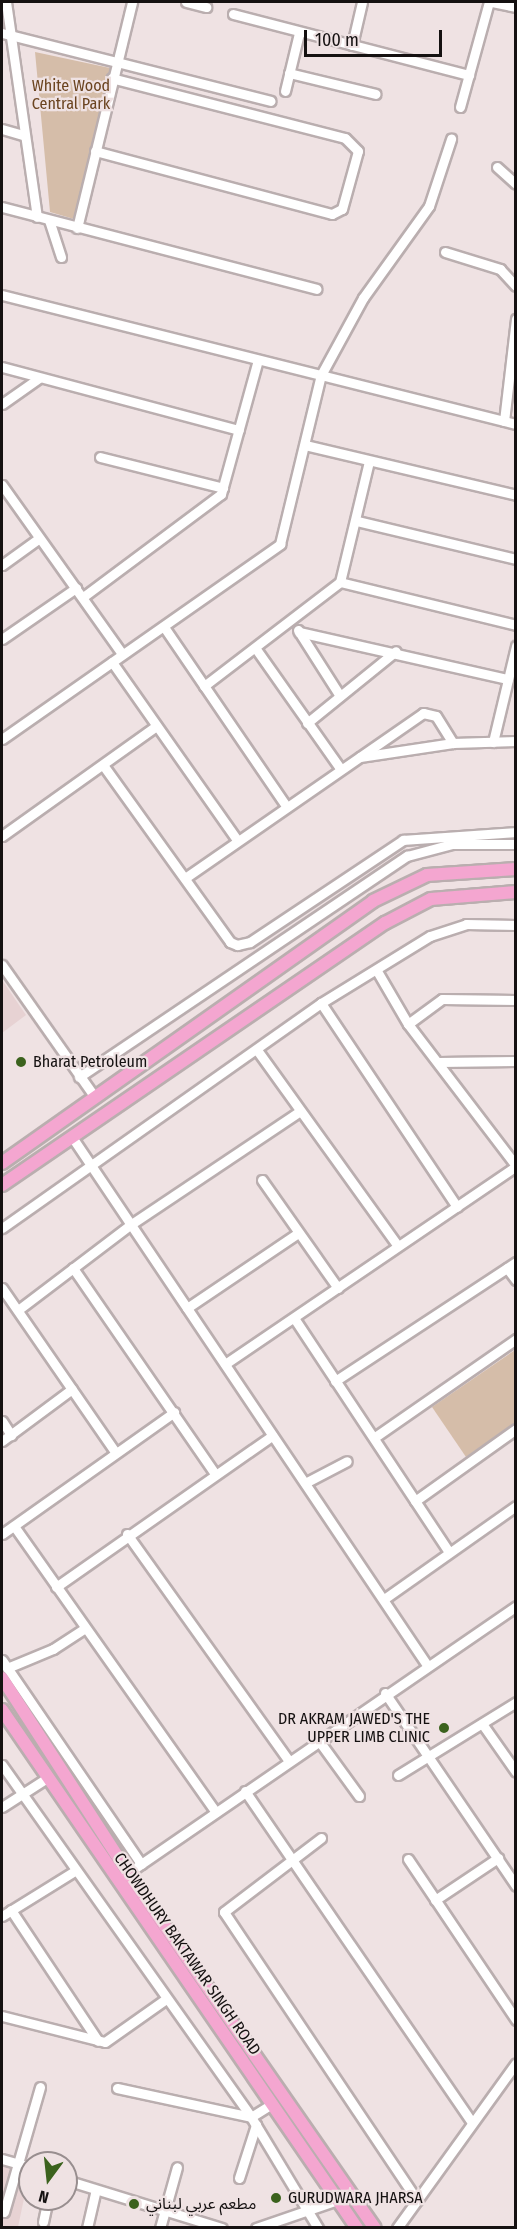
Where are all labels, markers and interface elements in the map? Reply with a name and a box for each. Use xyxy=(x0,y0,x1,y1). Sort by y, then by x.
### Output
scale bar xyxy=(307,18,445,56)
text: 100 m xyxy=(315,29,359,51)
park label: White Wood Central Park xyxy=(32,76,110,114)
place label: Bharat Petroleum xyxy=(33,1052,147,1072)
marker: Bharat Petroleum xyxy=(14,1055,28,1069)
place label: DR AKRAM JAWED'S THE UPPER LIMB CLINIC xyxy=(278,1709,430,1747)
marker: DR AKRAM JAWED'S THE UPPER LIMB CLINIC xyxy=(435,1719,453,1737)
street label: CHOWDHURY BAKTAWAR SINGH ROAD xyxy=(110,1849,264,2059)
north arrow xyxy=(18,2151,78,2211)
text: N xyxy=(37,2187,51,2207)
place label: GURUDWARA JHARSA xyxy=(288,2188,423,2208)
marker: GURUDWARA JHARSA xyxy=(269,2191,283,2205)
place label: مطعم عربي لبناني xyxy=(146,2194,256,2214)
marker: مطعم عربي لبناني xyxy=(127,2197,141,2211)

